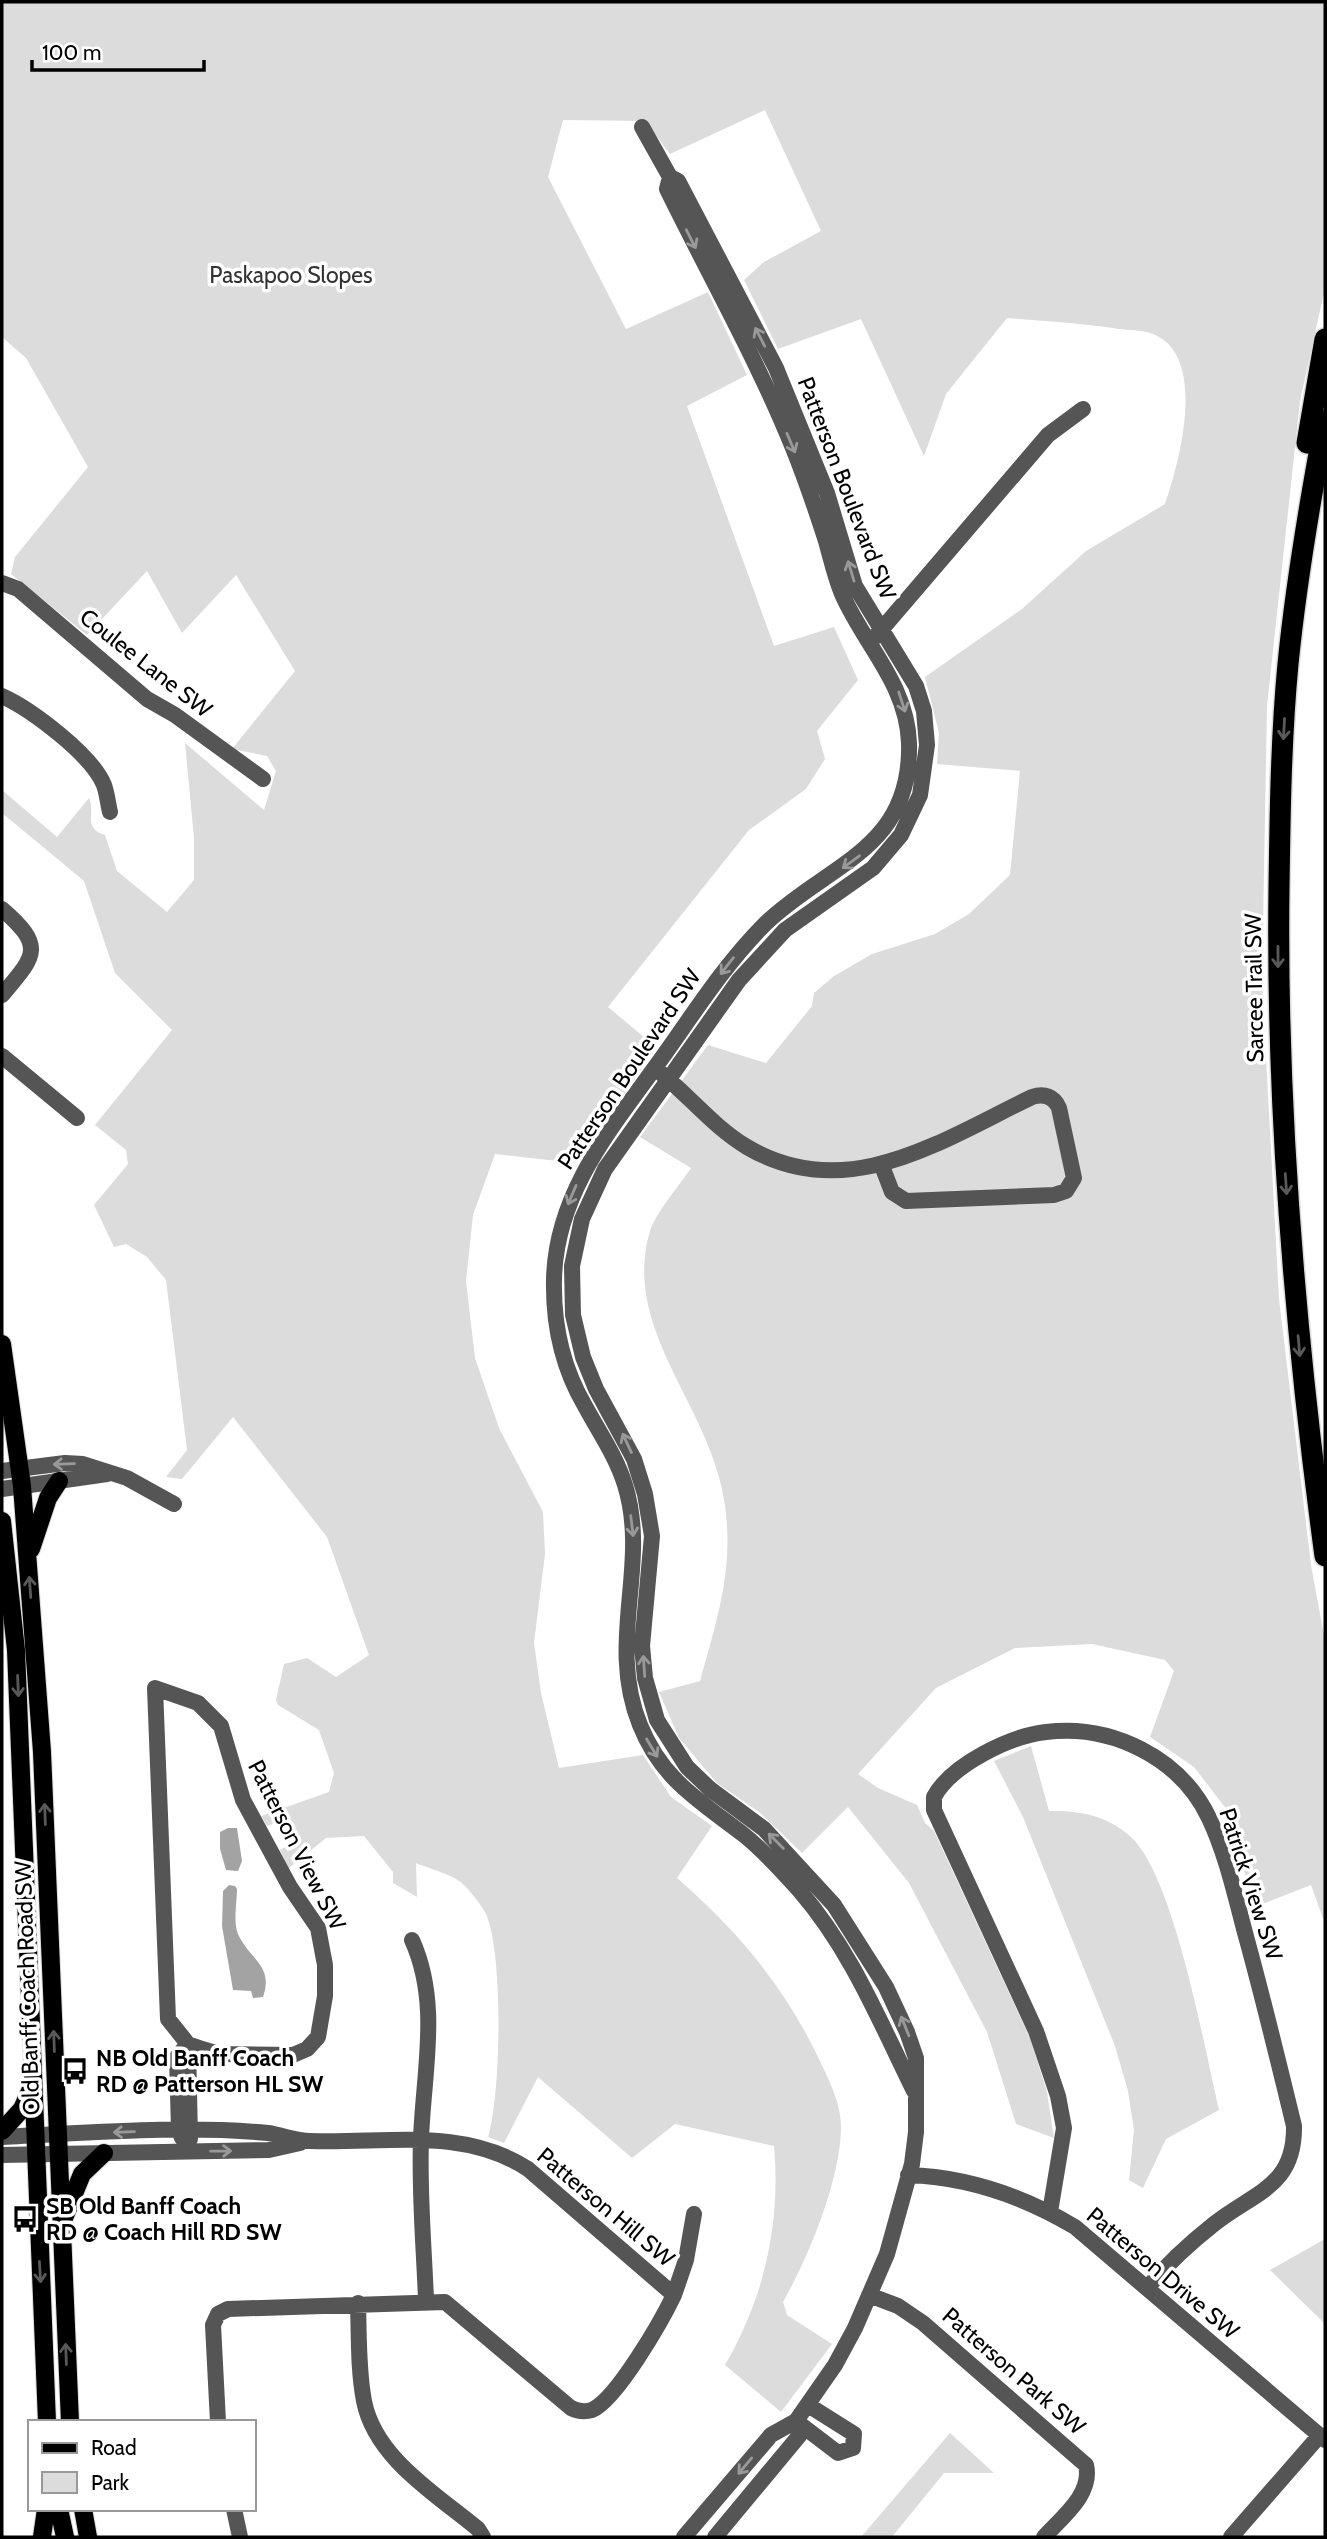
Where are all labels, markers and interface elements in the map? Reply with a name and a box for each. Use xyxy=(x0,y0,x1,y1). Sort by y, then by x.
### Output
scale bar xyxy=(32,28,203,72)
text: 100 m xyxy=(42,40,101,65)
one-way arrow xyxy=(685,228,699,249)
park label: Paskapoo Slopes xyxy=(209,261,373,289)
one-way arrow xyxy=(752,327,766,348)
street label: Patterson Boulevard SW xyxy=(792,373,902,603)
one-way arrow xyxy=(785,432,798,453)
one-way arrow xyxy=(843,561,856,583)
street label: Coulee Lane SW xyxy=(74,603,218,723)
one-way arrow xyxy=(897,691,909,713)
one-way arrow xyxy=(1277,718,1290,740)
one-way arrow xyxy=(842,854,860,869)
street label: Sarcee Trail SW xyxy=(1239,913,1269,1063)
one-way arrow xyxy=(1271,945,1285,968)
one-way arrow xyxy=(720,957,735,975)
street label: Patterson Boulevard SW xyxy=(551,963,707,1175)
one-way arrow xyxy=(1280,1172,1293,1195)
one-way arrow xyxy=(565,1183,578,1205)
one-way arrow xyxy=(1293,1334,1306,1356)
one-way arrow xyxy=(620,1433,633,1454)
one-way arrow xyxy=(53,1457,76,1470)
one-way arrow xyxy=(626,1514,639,1537)
one-way arrow xyxy=(24,1576,37,1599)
one-way arrow xyxy=(637,1656,650,1678)
one-way arrow xyxy=(11,1675,24,1698)
one-way arrow xyxy=(645,1737,659,1757)
street label: Patterson View SW xyxy=(242,1755,352,1935)
one-way arrow xyxy=(38,1803,51,1826)
street label: Patrick View SW xyxy=(1213,1804,1289,1964)
one-way arrow xyxy=(768,1832,785,1849)
street label: Old Banff Coach Road SW xyxy=(9,1860,45,2116)
one-way arrow xyxy=(897,2016,910,2038)
one-way arrow xyxy=(47,2030,60,2053)
place label: NB Old Banff Coach RD @ Patterson HL SW xyxy=(96,2044,324,2098)
bus stop icon: NB Old Banff Coach RD @ Patterson HL SW xyxy=(60,2056,90,2086)
one-way arrow xyxy=(113,2125,136,2139)
street label: Patterson Hill SW xyxy=(532,2141,680,2273)
one-way arrow xyxy=(209,2144,232,2158)
place label: SB Old Banff Coach RD @ Coach Hill RD SW xyxy=(46,2192,282,2246)
street label: Patterson Drive SW xyxy=(1081,2201,1245,2345)
bus stop icon: SB Old Banff Coach RD @ Coach Hill RD SW xyxy=(10,2204,40,2234)
one-way arrow xyxy=(33,2260,46,2283)
street label: Patterson Park SW xyxy=(937,2301,1091,2441)
one-way arrow xyxy=(59,2343,72,2365)
legend xyxy=(28,2420,256,2511)
text: Road xyxy=(91,2435,137,2460)
one-way arrow xyxy=(737,2456,753,2474)
text: Park xyxy=(91,2470,129,2495)

